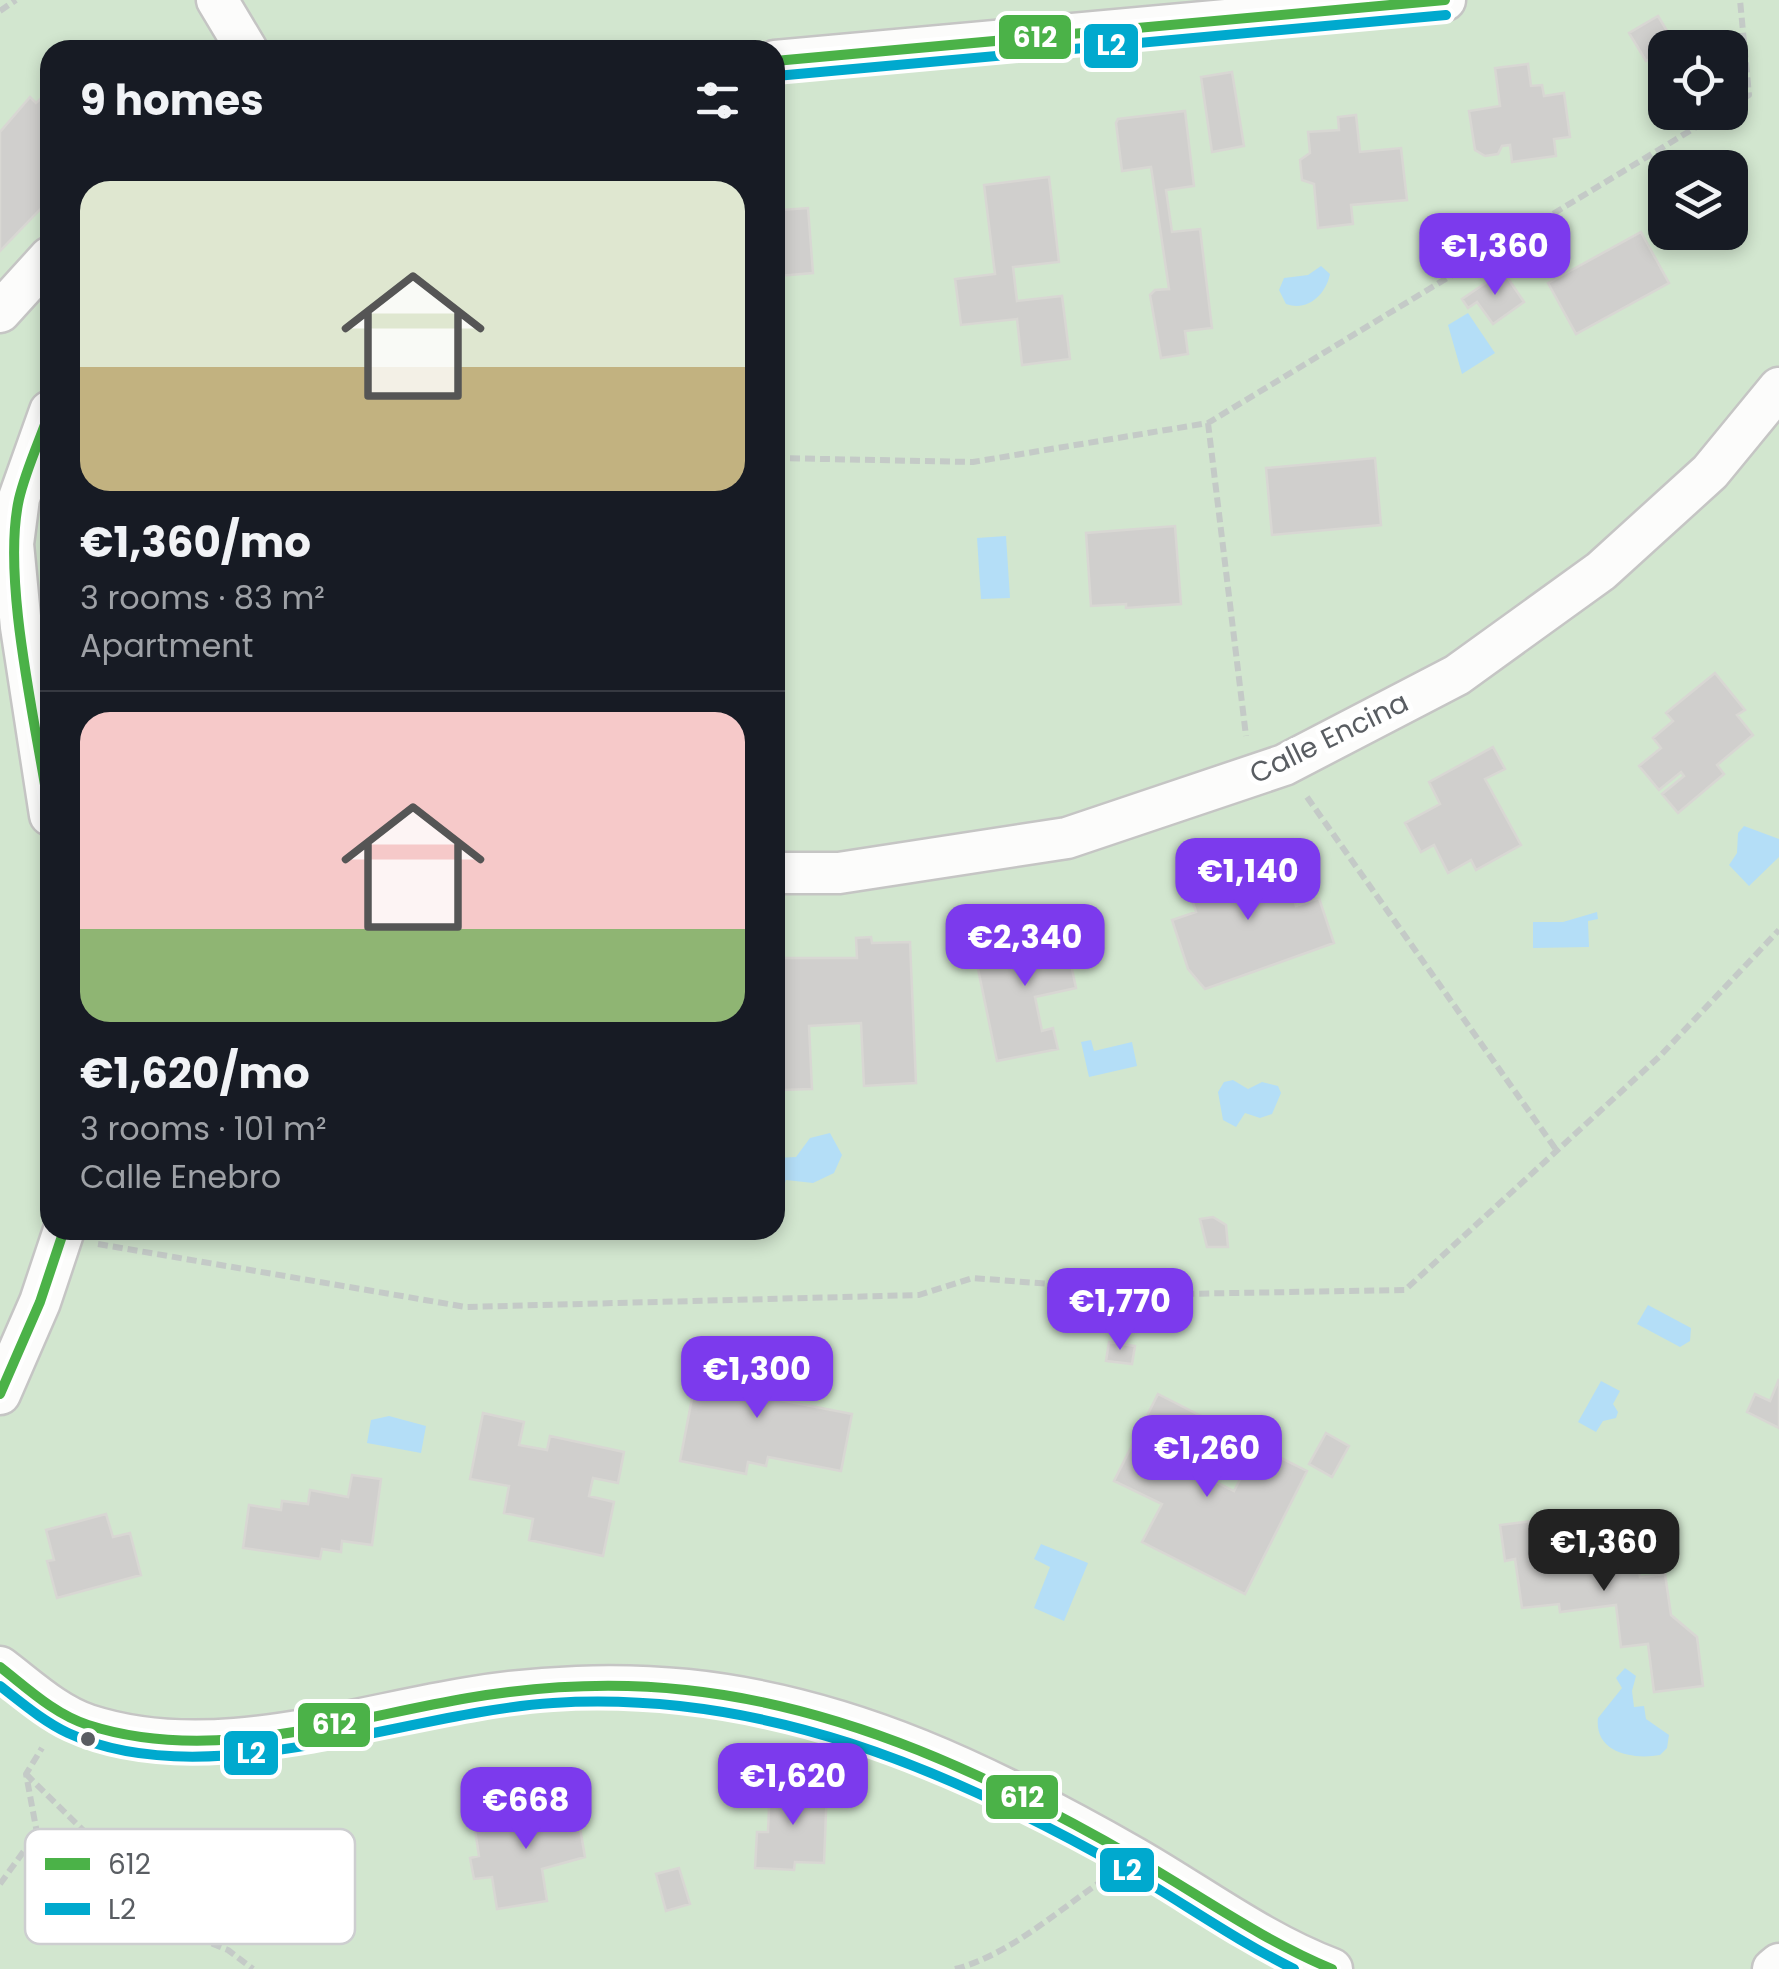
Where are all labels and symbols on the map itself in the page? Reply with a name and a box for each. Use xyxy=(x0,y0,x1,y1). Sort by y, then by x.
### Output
line badge: 612 xyxy=(997,13,1073,61)
text: 612 xyxy=(1013,18,1057,57)
line badge: L2 xyxy=(1082,22,1140,70)
text: L2 xyxy=(1096,26,1126,65)
pin: €1,360 xyxy=(1414,213,1576,298)
street label: Calle Encina xyxy=(1243,683,1415,793)
pin: €1,140 xyxy=(1167,838,1329,923)
pin: €2,340 xyxy=(944,904,1106,989)
pin: €1,770 xyxy=(1039,1268,1201,1353)
pin: €1,300 xyxy=(676,1336,838,1421)
pin: €1,260 xyxy=(1126,1415,1288,1500)
pin: €1,360 xyxy=(1523,1509,1685,1594)
line badge: 612 xyxy=(296,1701,372,1749)
text: 612 xyxy=(312,1705,356,1744)
unlabelled marker xyxy=(78,1729,98,1749)
line badge: L2 xyxy=(222,1729,280,1777)
text: L2 xyxy=(236,1734,266,1773)
pin: €1,620 xyxy=(712,1743,874,1828)
pin: €668 xyxy=(467,1767,585,1852)
line badge: 612 xyxy=(984,1773,1060,1821)
text: 612 xyxy=(1000,1778,1044,1817)
legend xyxy=(25,1829,355,1944)
text: 612 xyxy=(108,1845,151,1884)
line badge: L2 xyxy=(1098,1846,1156,1894)
text: L2 xyxy=(1112,1851,1142,1890)
text: L2 xyxy=(108,1890,136,1929)

